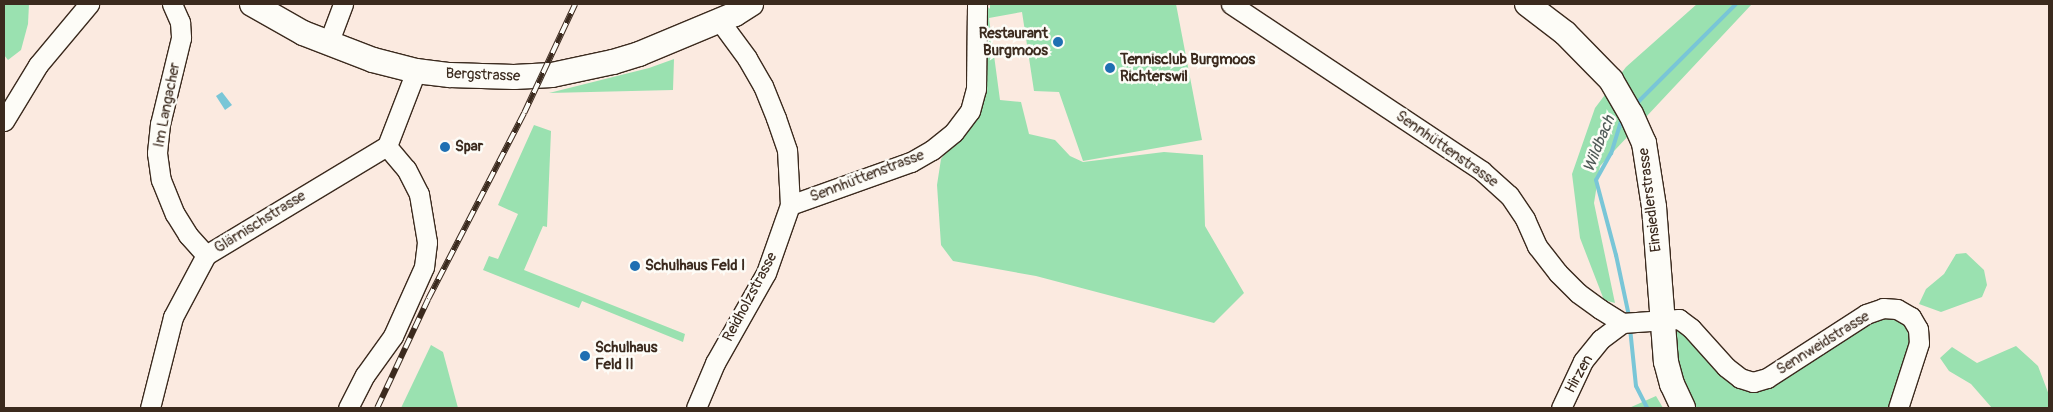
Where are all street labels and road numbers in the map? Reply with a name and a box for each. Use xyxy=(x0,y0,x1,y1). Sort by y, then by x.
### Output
street label: Im Langacher xyxy=(150,61,184,149)
street label: Bergstrasse xyxy=(445,65,521,85)
street label: Sennhüttenstrasse xyxy=(1392,107,1502,191)
street label: Sennhüttenstrasse xyxy=(807,146,927,206)
street label: Einsiedlerstrasse xyxy=(1635,147,1665,253)
street label: Glärnischstrasse xyxy=(211,187,309,257)
street label: Reidholzstrasse xyxy=(719,249,781,345)
street label: Sennweidstrasse xyxy=(1773,307,1873,379)
street label: Hirzen xyxy=(1561,352,1597,396)

